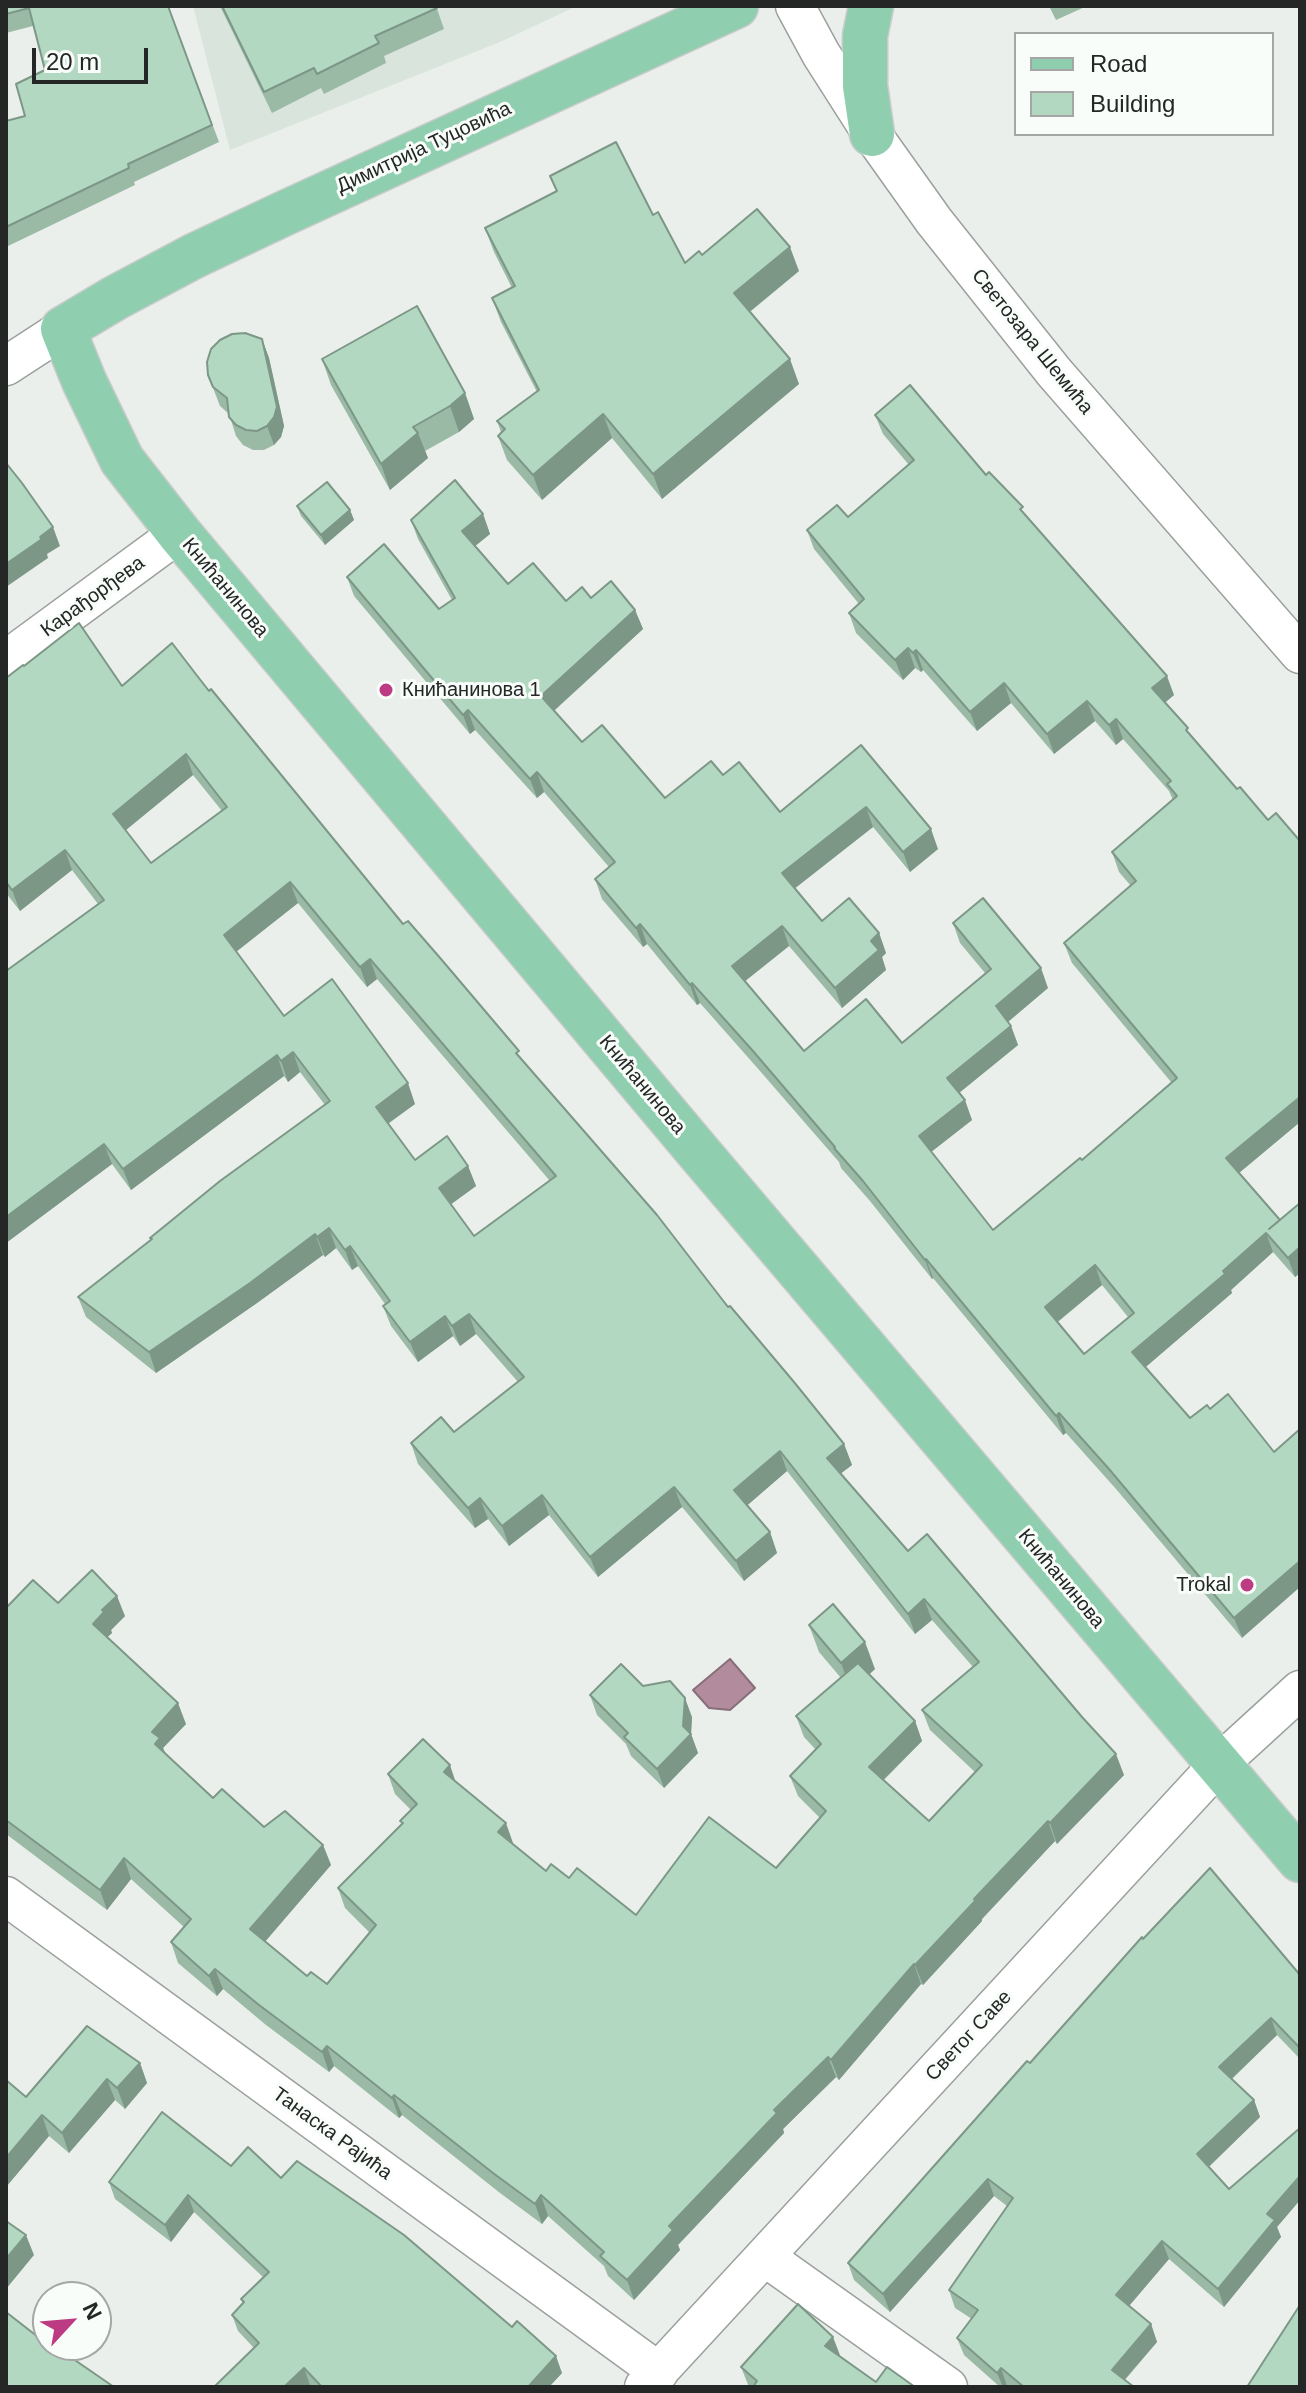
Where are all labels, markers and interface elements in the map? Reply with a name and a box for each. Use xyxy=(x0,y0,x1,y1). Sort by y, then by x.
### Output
scale bar xyxy=(36,32,152,82)
legend xyxy=(1014,32,1274,136)
text: 20 m xyxy=(46,48,99,75)
text: Road xyxy=(1090,50,1147,77)
text: Building xyxy=(1090,90,1175,117)
street label: Димитрија Туцовића xyxy=(333,97,515,199)
street label: Светозара Шемића xyxy=(966,265,1098,419)
street label: Книћанинова xyxy=(177,534,273,642)
street label: Карађорђева xyxy=(37,551,149,643)
place label: Книћанинова 1 xyxy=(402,678,541,702)
marker: Книћанинова 1 xyxy=(377,681,395,699)
street label: Книћанинова xyxy=(594,1031,690,1139)
street label: Книћанинова xyxy=(1013,1525,1109,1633)
place label: Trokal xyxy=(1176,1573,1231,1597)
marker: Trokal xyxy=(1238,1576,1256,1594)
street label: Светог Саве xyxy=(921,1986,1017,2086)
street label: Танаска Рајића xyxy=(267,2083,397,2185)
north arrow xyxy=(32,2281,112,2361)
text: N xyxy=(78,2299,107,2324)

